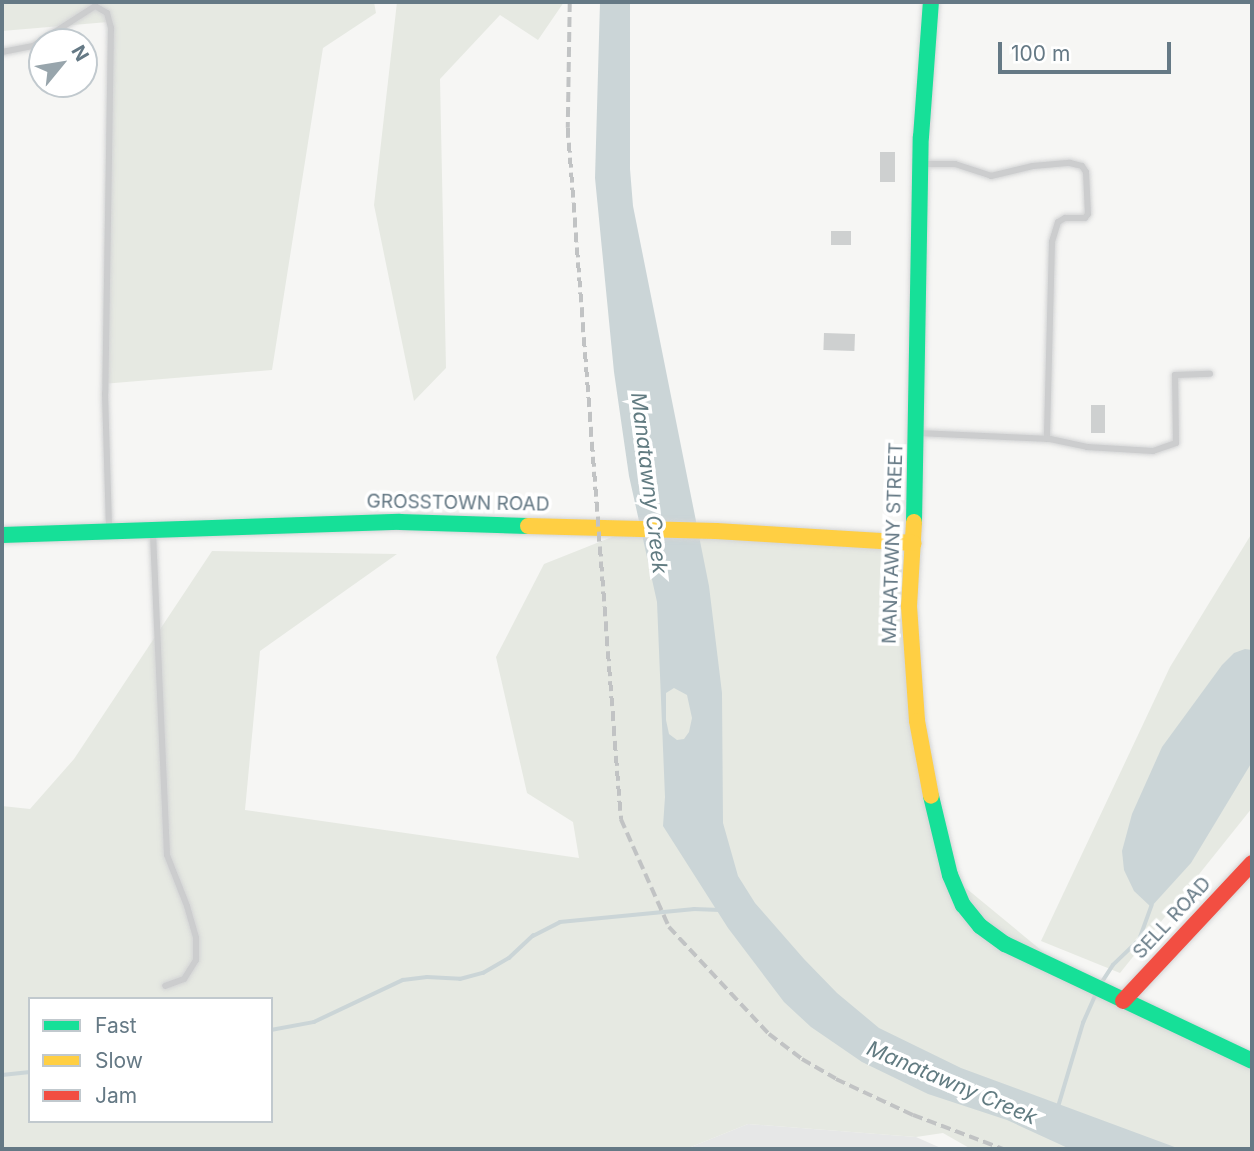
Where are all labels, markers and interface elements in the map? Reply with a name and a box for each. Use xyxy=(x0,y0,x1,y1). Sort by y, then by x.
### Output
north arrow xyxy=(28,28,98,98)
scale bar xyxy=(1002,28,1175,72)
text: N xyxy=(66,41,93,65)
text: 100 m xyxy=(1011,41,1070,66)
water label: Manatawny Creek xyxy=(625,391,673,575)
street label: MANATAWNY STREET xyxy=(878,442,908,644)
street label: GROSSTOWN ROAD xyxy=(366,490,550,516)
street label: SELL ROAD xyxy=(1128,872,1216,964)
legend xyxy=(28,997,273,1123)
text: Fast xyxy=(95,1013,137,1038)
water label: Manatawny Creek xyxy=(863,1036,1041,1130)
text: Slow xyxy=(95,1048,143,1073)
text: Jam xyxy=(95,1083,137,1108)

